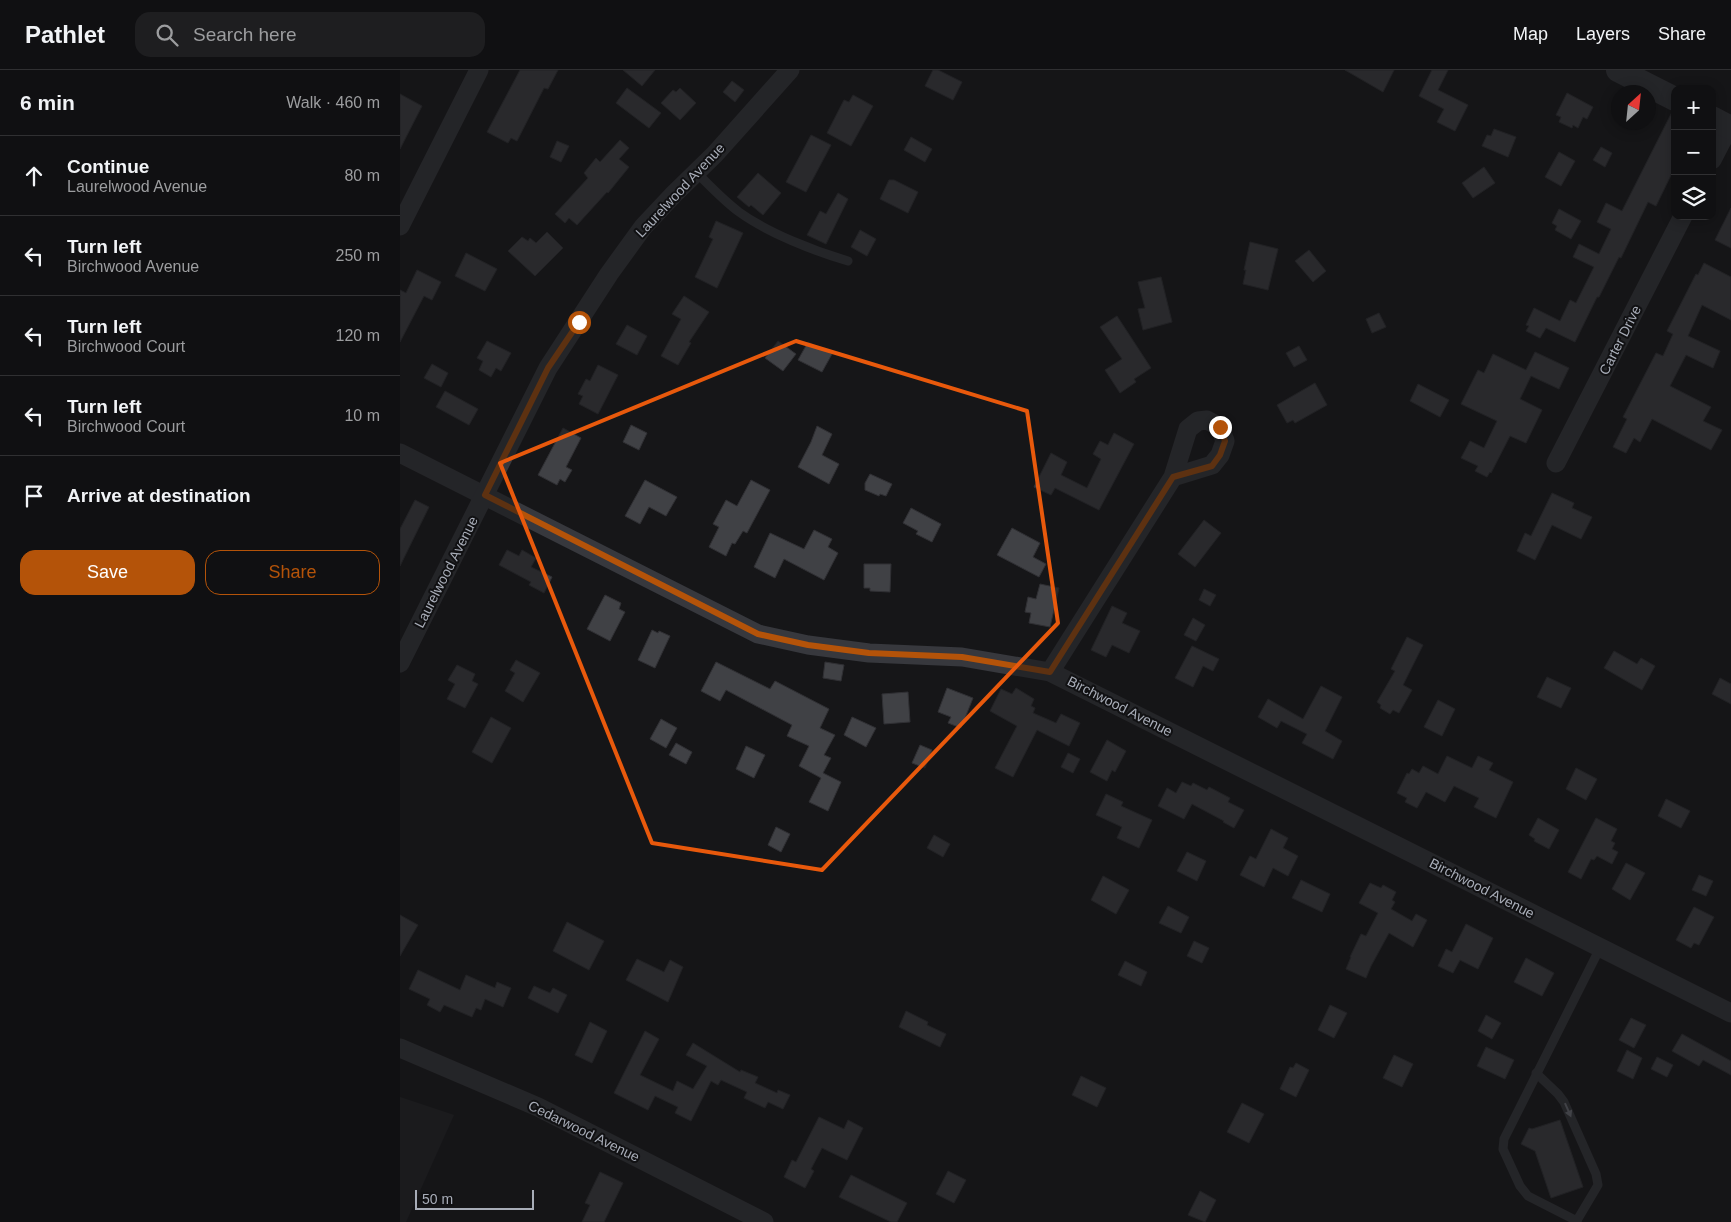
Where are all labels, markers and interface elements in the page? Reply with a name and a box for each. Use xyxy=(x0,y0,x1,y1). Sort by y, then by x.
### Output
search box xyxy=(135,12,485,57)
text: Pathlet xyxy=(25,21,105,48)
icon: search xyxy=(153,21,181,49)
text: Search here xyxy=(193,24,297,45)
text: Map xyxy=(1513,24,1548,44)
text: Layers xyxy=(1576,24,1630,44)
text: Share xyxy=(1658,24,1706,44)
north arrow xyxy=(1611,85,1656,130)
map controls xyxy=(1671,85,1716,220)
button: + xyxy=(1671,85,1716,130)
text: 6 min xyxy=(20,91,75,114)
text: Walk · 460 m xyxy=(286,94,380,111)
button: − xyxy=(1671,130,1716,175)
street label: Laurelwood Avenue xyxy=(632,140,728,240)
text: Continue xyxy=(67,156,149,177)
icon: ahead xyxy=(20,162,48,190)
text: 80 m xyxy=(344,167,380,184)
button: layers xyxy=(1671,175,1716,220)
text: Laurelwood Avenue xyxy=(67,178,207,195)
text: Turn left xyxy=(67,236,142,257)
icon: left xyxy=(20,242,48,270)
text: 250 m xyxy=(336,247,380,264)
text: Birchwood Avenue xyxy=(67,258,199,275)
street label: Carter Drive xyxy=(1596,303,1644,377)
route start xyxy=(568,311,591,334)
text: Turn left xyxy=(67,316,142,337)
icon: left xyxy=(20,322,48,350)
text: 120 m xyxy=(336,327,380,344)
text: Birchwood Court xyxy=(67,338,185,355)
text: Turn left xyxy=(67,396,142,417)
icon: left xyxy=(20,402,48,430)
text: 10 m xyxy=(344,407,380,424)
route end xyxy=(1209,416,1232,439)
text: Birchwood Court xyxy=(67,418,185,435)
icon: arrive xyxy=(20,482,48,510)
text: Arrive at destination xyxy=(67,485,251,506)
street label: Laurelwood Avenue xyxy=(411,514,481,630)
button: Save xyxy=(20,550,195,595)
button: Share xyxy=(205,550,380,595)
street label: Birchwood Avenue xyxy=(1065,673,1175,739)
street label: Birchwood Avenue xyxy=(1427,855,1537,921)
street label: Cedarwood Avenue xyxy=(526,1097,642,1165)
one-way arrow xyxy=(1564,1103,1572,1117)
scale bar xyxy=(415,1187,534,1210)
text: 50 m xyxy=(422,1191,453,1207)

